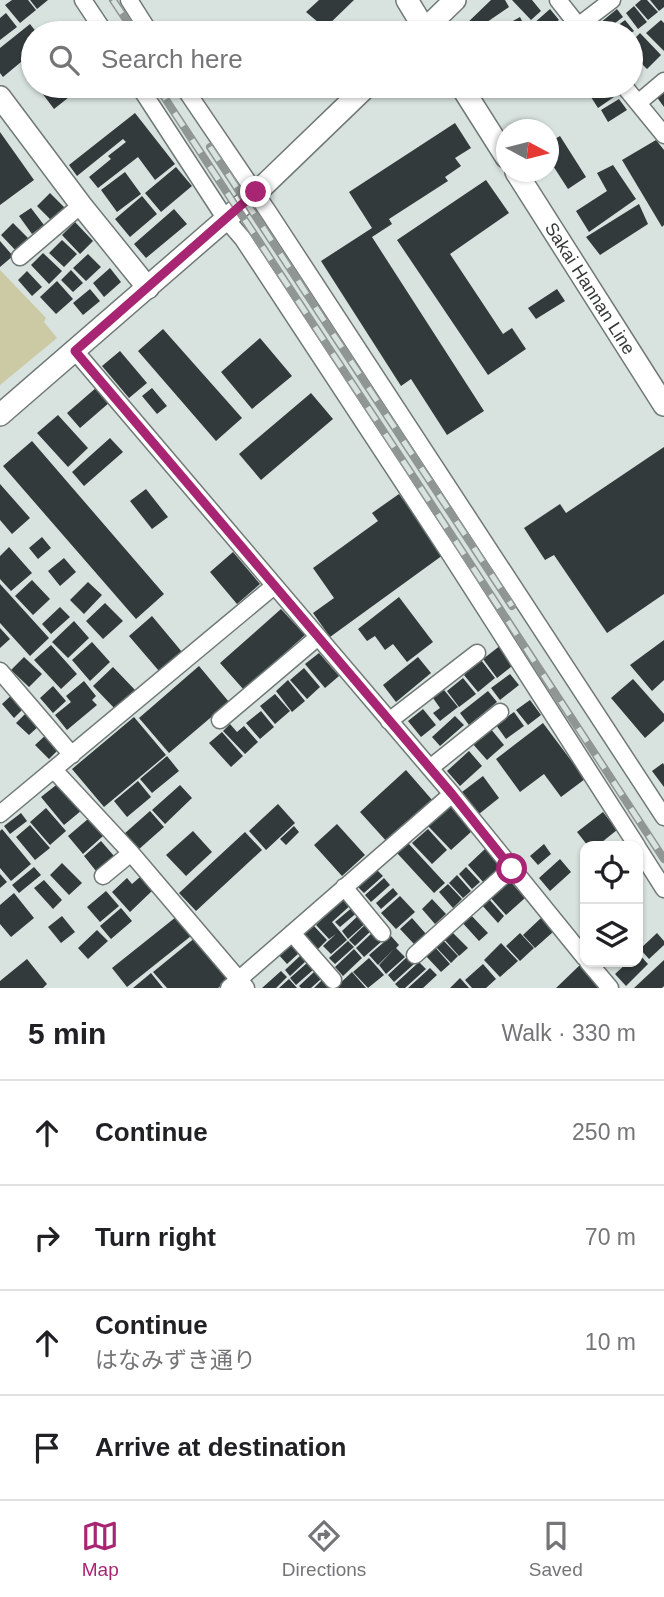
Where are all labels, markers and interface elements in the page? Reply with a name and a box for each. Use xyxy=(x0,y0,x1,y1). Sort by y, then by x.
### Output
search box xyxy=(21,21,643,98)
icon: search xyxy=(45,41,83,79)
text: Search here xyxy=(101,44,243,74)
north arrow xyxy=(496,119,559,182)
route end xyxy=(240,176,271,207)
street label: Sakai Hannan Line xyxy=(541,219,639,358)
map controls xyxy=(580,841,643,967)
button: locate xyxy=(580,841,643,904)
route start xyxy=(496,853,527,884)
button: layers xyxy=(580,904,643,967)
text: 5 min xyxy=(28,1017,106,1050)
text: Walk · 330 m xyxy=(501,1020,636,1046)
icon: ahead xyxy=(28,1114,66,1152)
text: Continue xyxy=(95,1117,208,1147)
text: 250 m xyxy=(572,1119,636,1145)
icon: right xyxy=(28,1219,66,1257)
text: Turn right xyxy=(95,1222,216,1252)
text: 70 m xyxy=(585,1224,636,1250)
text: Continue xyxy=(95,1310,208,1340)
icon: ahead xyxy=(28,1324,66,1362)
text: 10 m xyxy=(585,1329,636,1355)
text: はなみずき通り xyxy=(95,1347,256,1373)
icon: arrive xyxy=(28,1429,66,1467)
text: Arrive at destination xyxy=(95,1432,346,1462)
tab: Map xyxy=(81,1517,119,1581)
tab: Directions xyxy=(282,1517,366,1581)
tab: Saved xyxy=(529,1517,583,1581)

